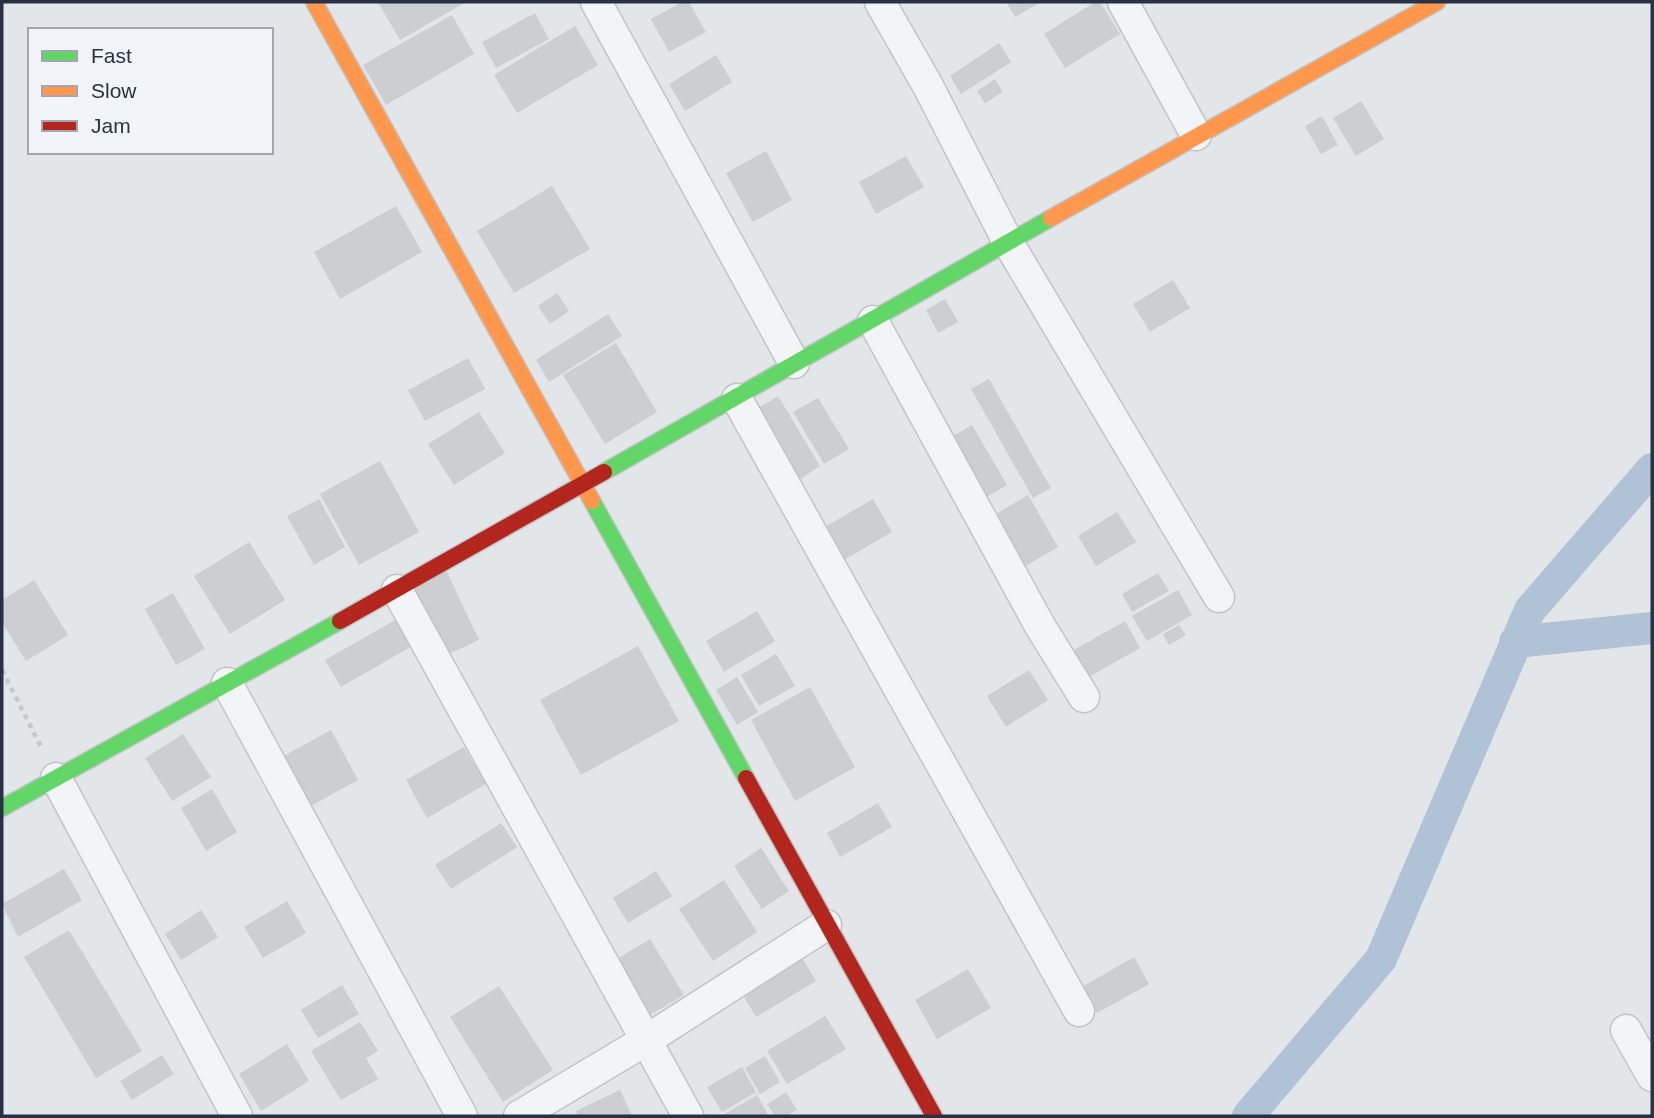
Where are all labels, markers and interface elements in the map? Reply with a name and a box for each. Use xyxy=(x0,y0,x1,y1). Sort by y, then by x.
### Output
legend xyxy=(28,28,273,154)
text: Fast xyxy=(91,44,132,67)
text: Slow xyxy=(91,79,137,102)
text: Jam xyxy=(91,114,131,137)

